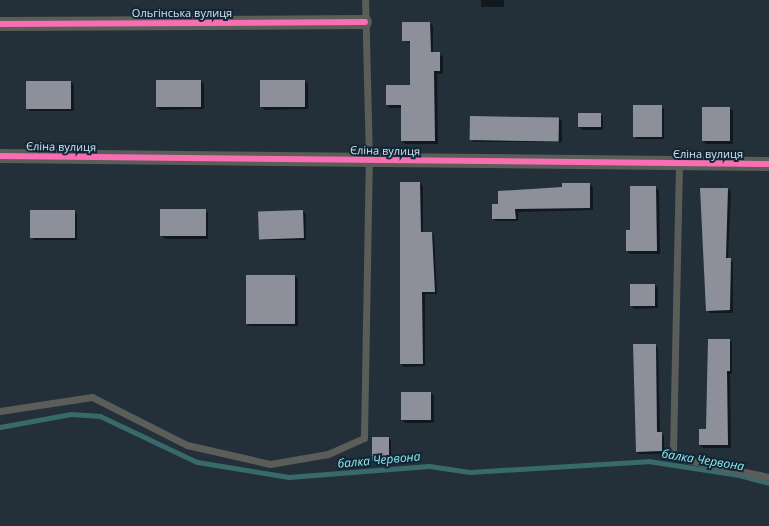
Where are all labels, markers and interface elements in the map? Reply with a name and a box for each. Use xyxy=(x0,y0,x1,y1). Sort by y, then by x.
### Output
street label: Ольгінська вулиця xyxy=(132,6,232,20)
street label: Єліна вулиця xyxy=(26,140,96,154)
street label: Єліна вулиця xyxy=(350,144,420,158)
street label: Єліна вулиця xyxy=(673,147,743,161)
water label: балка Червона xyxy=(661,446,745,474)
water label: балка Червона xyxy=(337,449,421,471)

